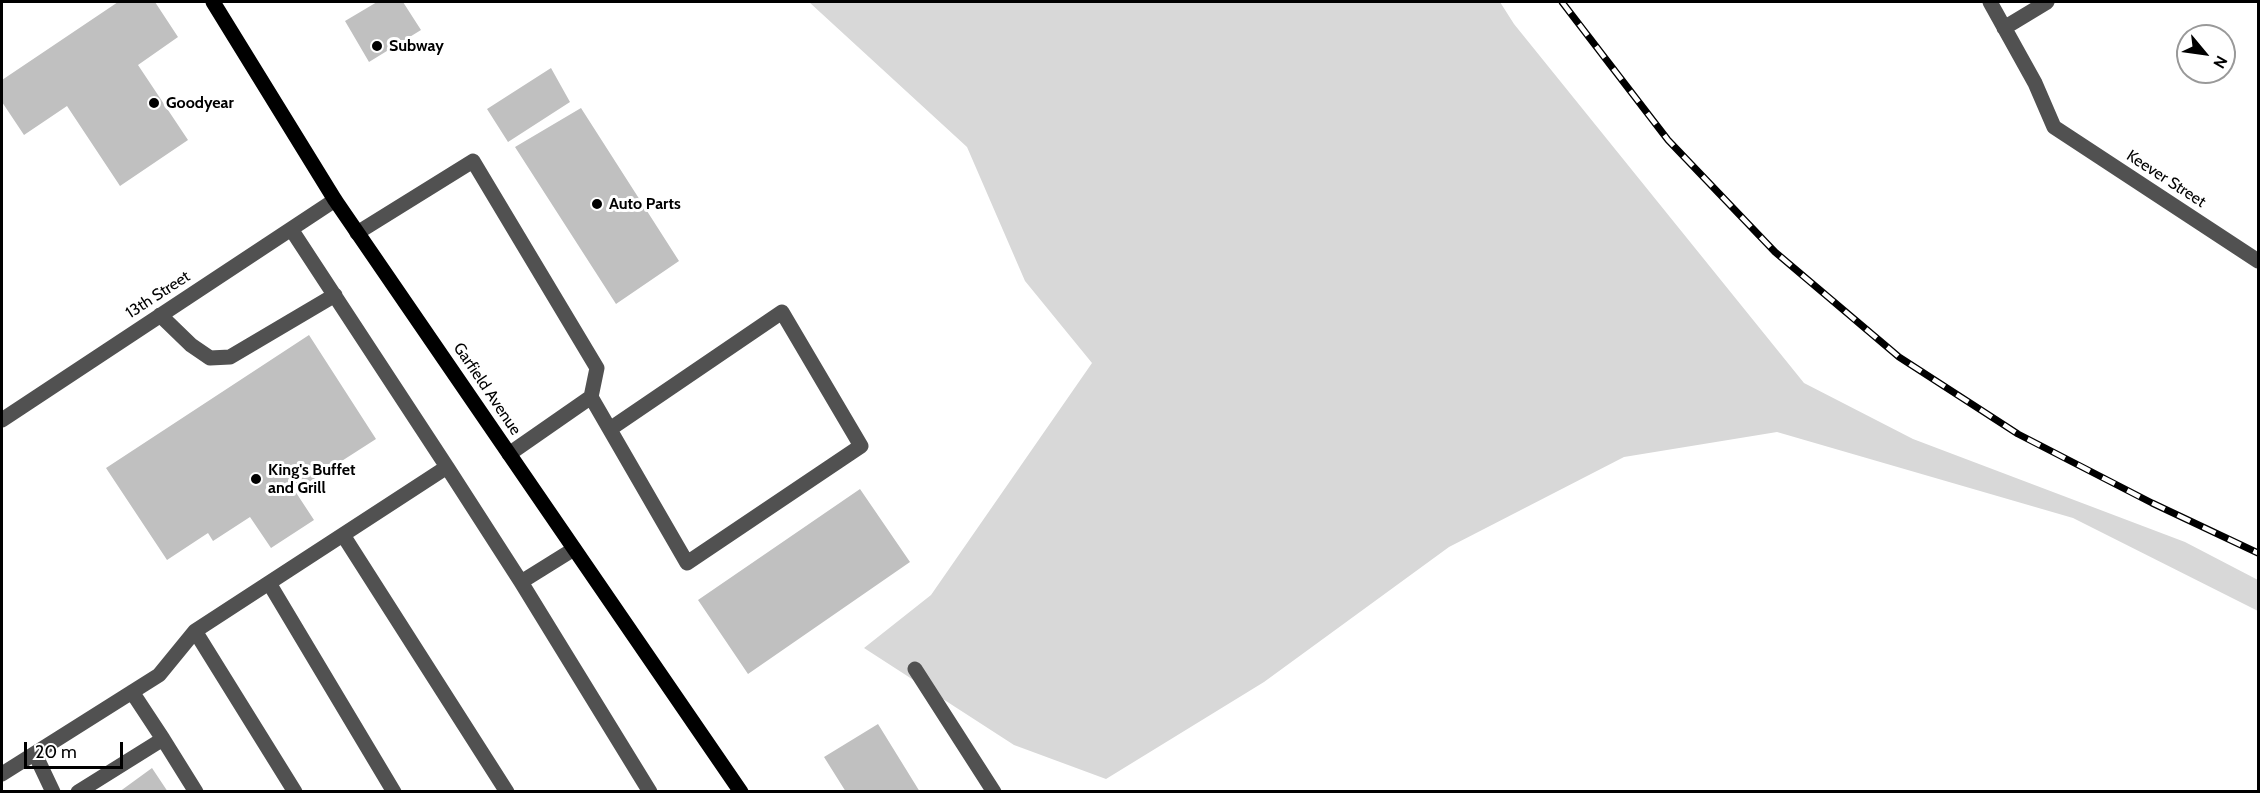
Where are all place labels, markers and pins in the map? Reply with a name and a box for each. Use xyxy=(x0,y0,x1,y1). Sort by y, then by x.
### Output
place label: Subway xyxy=(389,36,444,56)
marker: Subway xyxy=(370,39,384,53)
place label: Goodyear xyxy=(166,93,234,113)
marker: Goodyear xyxy=(147,96,161,110)
place label: Auto Parts xyxy=(609,194,681,214)
marker: Auto Parts xyxy=(590,197,604,211)
place label: King's Buffet and Grill xyxy=(268,460,356,498)
marker: King's Buffet and Grill xyxy=(249,472,263,486)

